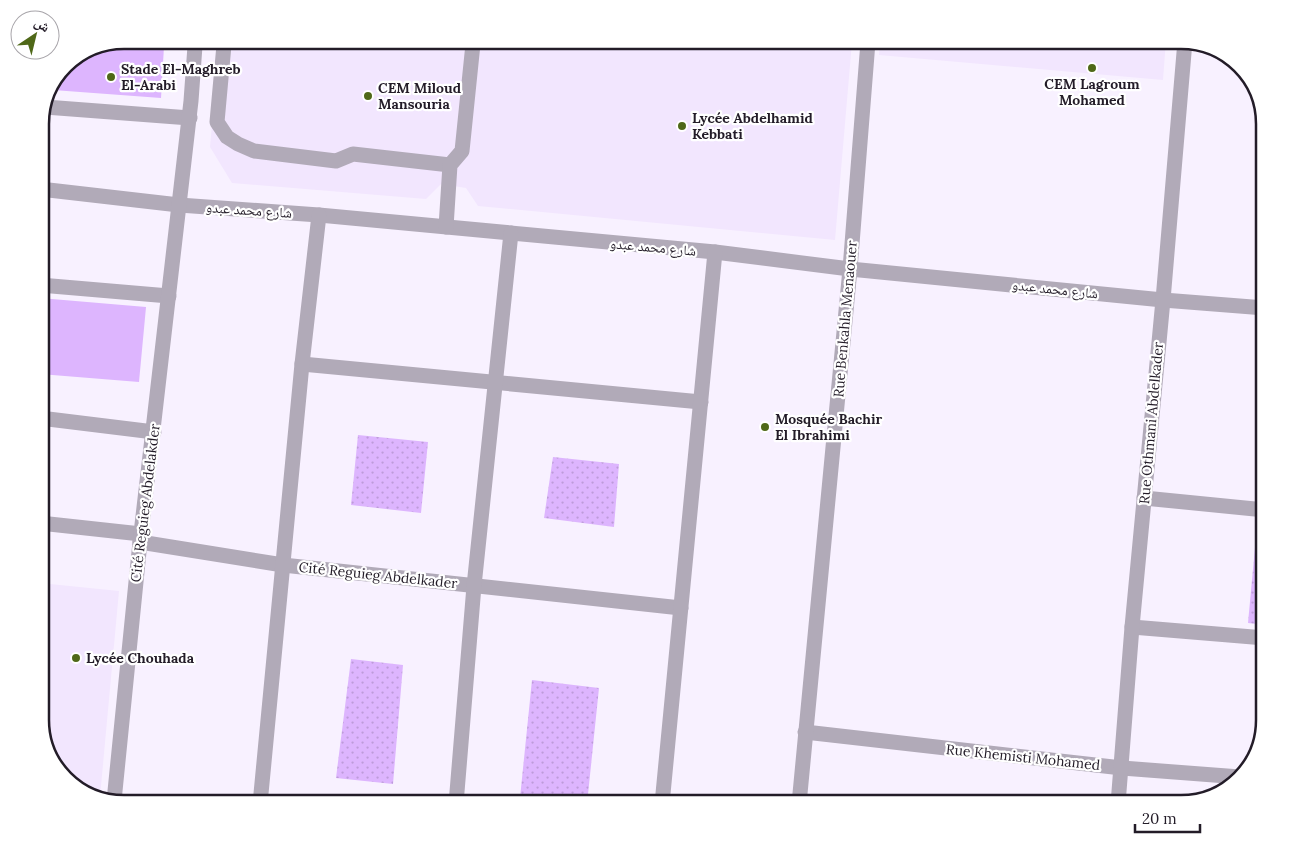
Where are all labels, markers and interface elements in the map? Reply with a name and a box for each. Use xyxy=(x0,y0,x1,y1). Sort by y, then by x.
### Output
north arrow xyxy=(10,10,60,60)
text: ش xyxy=(31,13,54,36)
place label: Stade El-Maghreb El-Arabi xyxy=(121,60,241,94)
marker: CEM Lagroum Mohamed xyxy=(1086,62,1098,74)
marker: Stade El-Maghreb El-Arabi xyxy=(105,71,117,83)
place label: CEM Lagroum Mohamed xyxy=(1044,75,1140,109)
place label: CEM Miloud Mansouria xyxy=(378,79,461,113)
marker: CEM Miloud Mansouria xyxy=(362,90,374,102)
place label: Lycée Abdelhamid Kebbati xyxy=(692,109,813,143)
marker: Lycée Abdelhamid Kebbati xyxy=(676,120,688,132)
street label: شارع محمد عبدو xyxy=(205,198,293,223)
street label: شارع محمد عبدو xyxy=(609,234,697,261)
street label: Rue Benkahla Menaouer xyxy=(829,240,861,398)
street label: شارع محمد عبدو xyxy=(1011,276,1099,303)
street label: Rue Othmani Abdelkader xyxy=(1135,341,1167,505)
place label: Mosquée Bachir El Ibrahimi xyxy=(775,410,883,444)
marker: Mosquée Bachir El Ibrahimi xyxy=(759,421,771,433)
street label: Cité Reguieg Abdelakder xyxy=(126,423,164,583)
street label: Cité Reguieg Abdelkader xyxy=(298,558,458,592)
place label: Lycée Chouhada xyxy=(86,649,195,667)
marker: Lycée Chouhada xyxy=(70,652,82,664)
street label: Rue Khemisti Mohamed xyxy=(945,740,1101,774)
scale bar xyxy=(1135,802,1200,834)
text: 20 m xyxy=(1142,809,1177,828)

